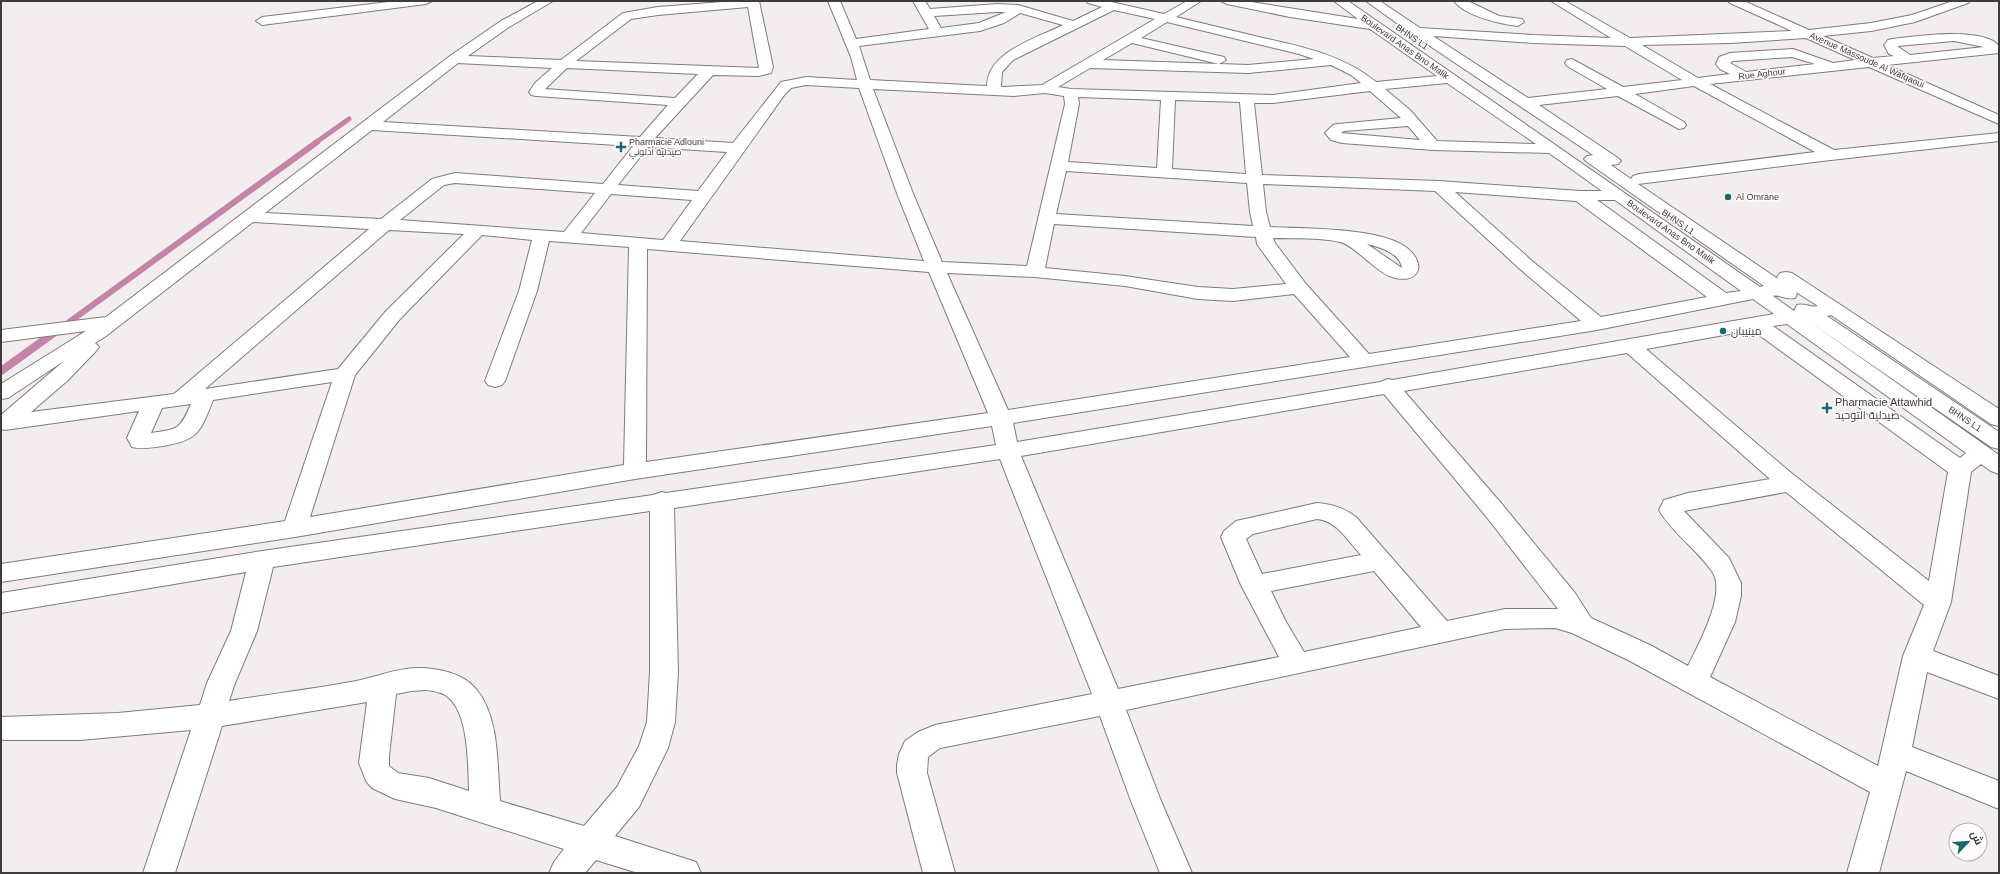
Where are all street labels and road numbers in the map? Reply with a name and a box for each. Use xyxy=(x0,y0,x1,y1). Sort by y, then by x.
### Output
street label: Boulevard Anas Bno Malik xyxy=(1359,13,1451,82)
street label: BHNS L1 xyxy=(1394,22,1430,52)
street label: Avenue Massoude Al Wafqaoui xyxy=(1808,30,1926,90)
street label: Rue Aghour xyxy=(1738,66,1786,82)
street label: Boulevard Anas Bno Malik xyxy=(1625,198,1717,267)
street label: BHNS L1 xyxy=(1660,207,1696,237)
street label: BHNS L1 xyxy=(1947,404,1983,434)

